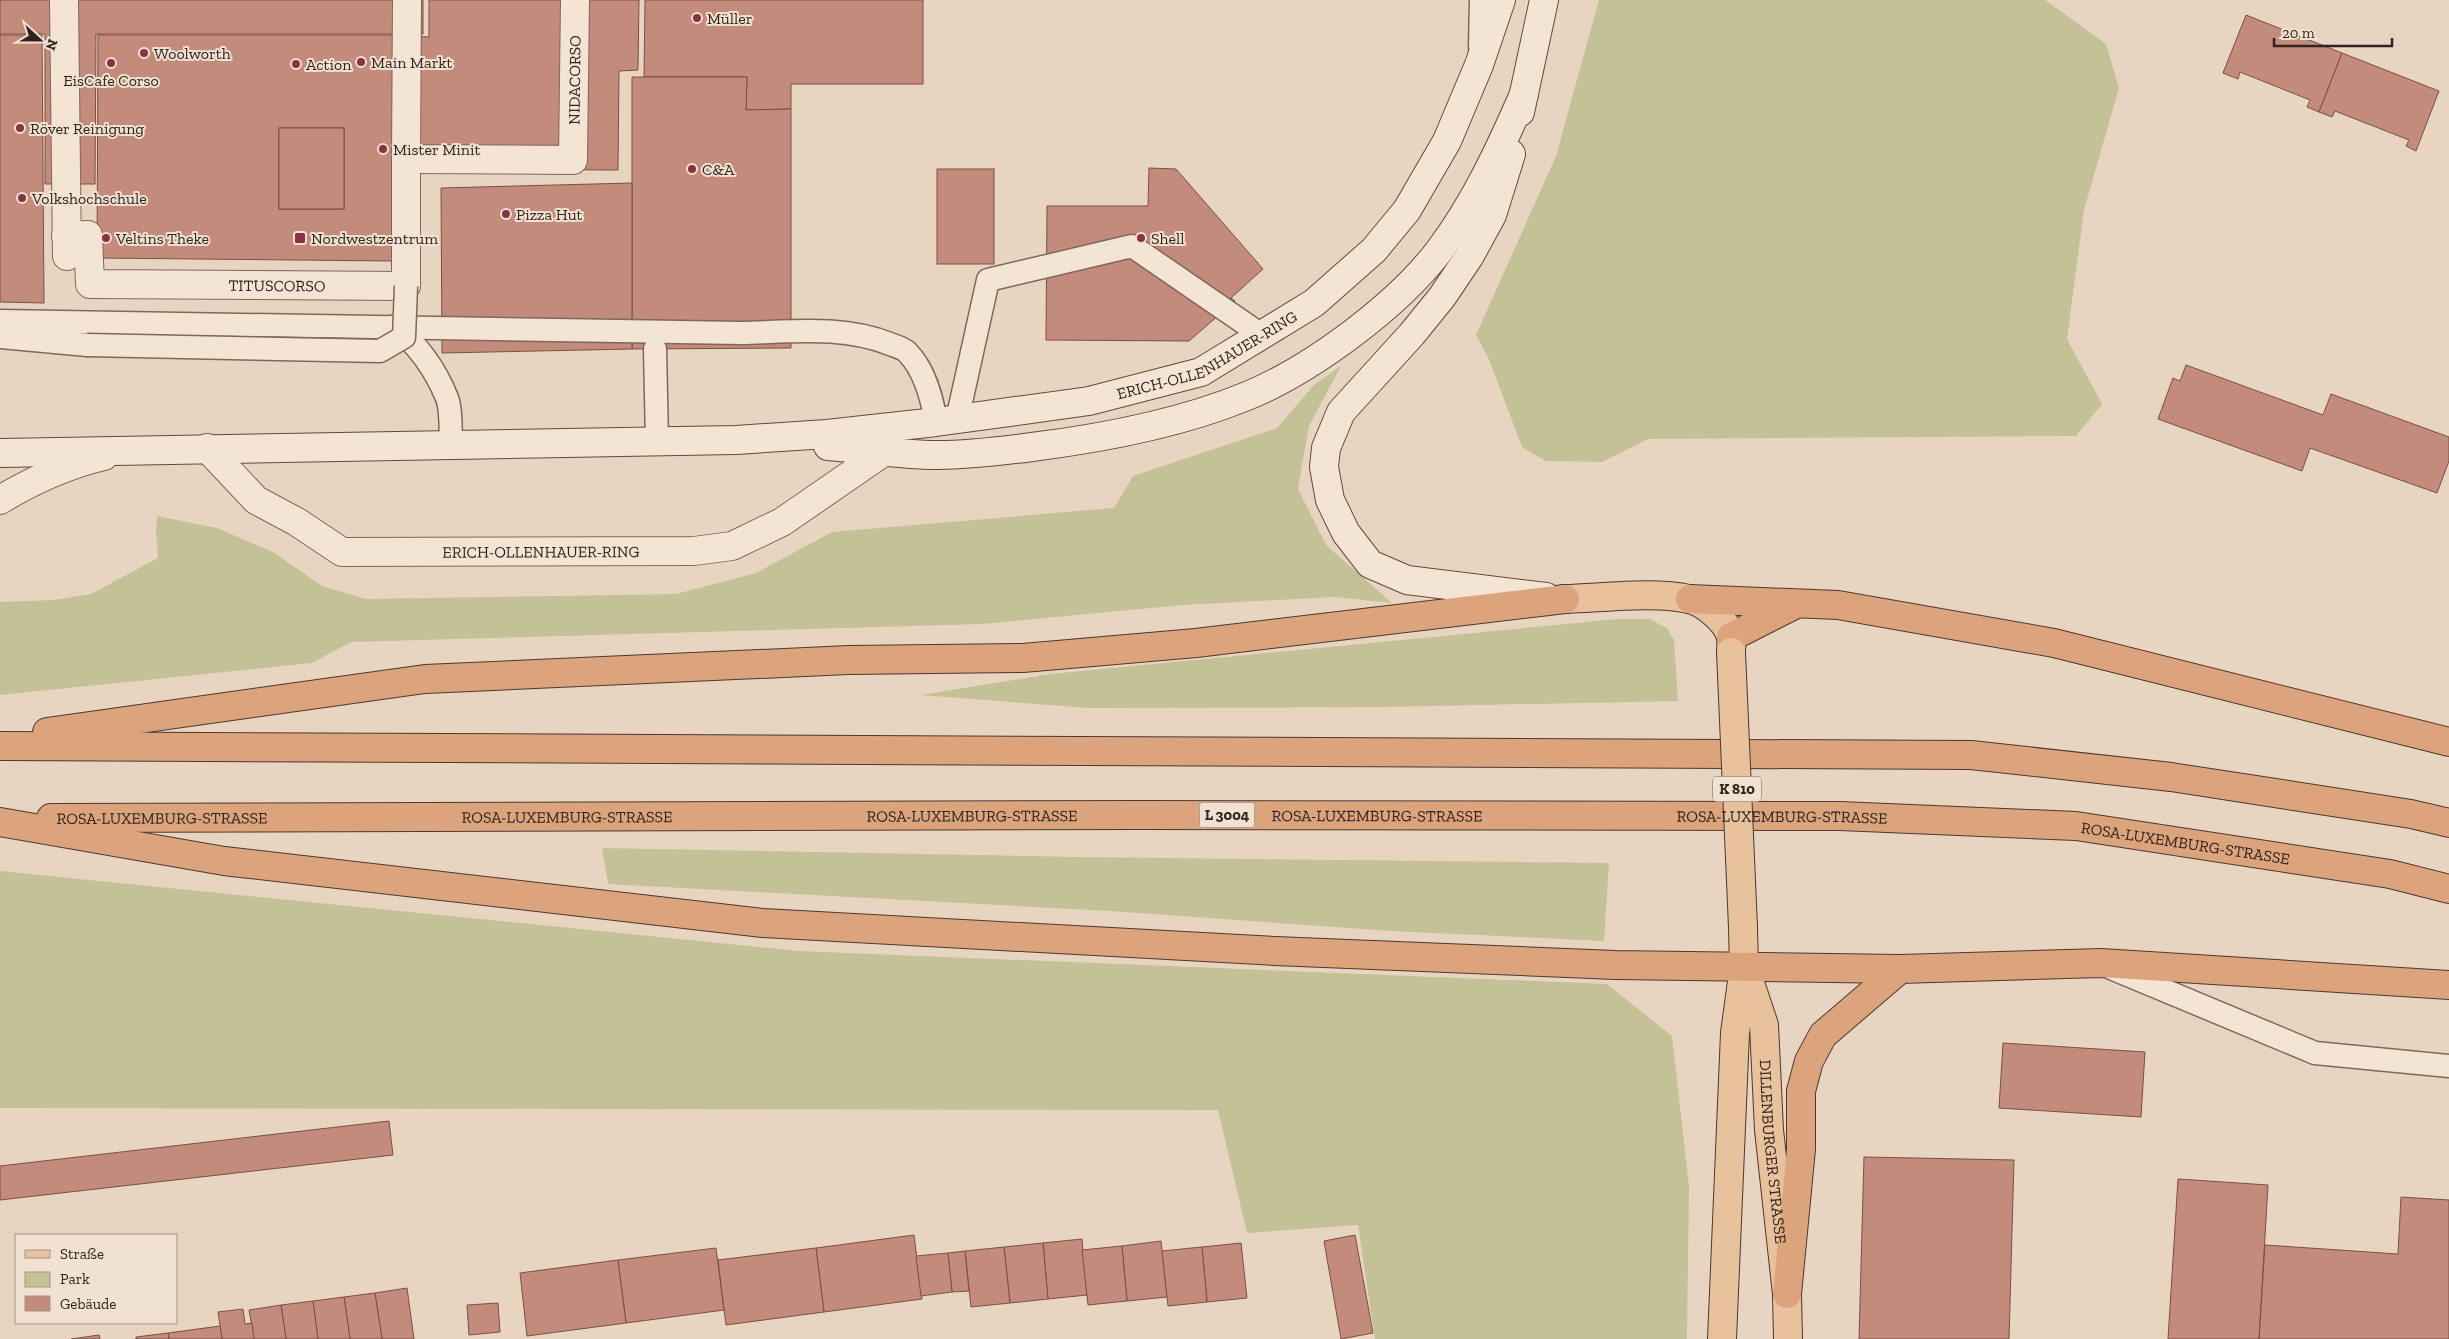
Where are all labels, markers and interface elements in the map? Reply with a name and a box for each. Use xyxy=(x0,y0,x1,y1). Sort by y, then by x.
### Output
place label: Müller xyxy=(707,9,753,28)
marker: Müller xyxy=(691,12,703,24)
north arrow xyxy=(15,15,65,65)
scale bar xyxy=(2274,15,2392,47)
text: 20 m xyxy=(2282,24,2315,42)
street label: NIDACORSO xyxy=(564,35,584,125)
text: N xyxy=(42,36,62,53)
place label: Woolworth xyxy=(154,44,231,63)
marker: Woolworth xyxy=(138,47,150,59)
place label: Main Markt xyxy=(371,53,453,72)
place label: Action xyxy=(306,55,352,74)
marker: Main Markt xyxy=(355,56,367,68)
marker: EisCafe Corso xyxy=(105,57,117,69)
marker: Action xyxy=(290,58,302,70)
place label: EisCafe Corso xyxy=(63,71,159,90)
place label: Röver Reinigung xyxy=(30,119,144,138)
marker: Röver Reinigung xyxy=(14,122,26,134)
place label: Mister Minit xyxy=(393,140,480,159)
marker: Mister Minit xyxy=(377,143,389,155)
place label: C&A xyxy=(702,160,735,179)
marker: C&A xyxy=(686,163,698,175)
place label: Volkshochschule xyxy=(31,189,147,208)
marker: Volkshochschule xyxy=(16,192,28,204)
place label: Pizza Hut xyxy=(516,205,583,224)
marker: Pizza Hut xyxy=(500,208,512,220)
place label: Veltins Theke xyxy=(115,229,209,248)
place label: Nordwestzentrum xyxy=(311,229,438,248)
place label: Shell xyxy=(1151,229,1185,248)
marker: Nordwestzentrum xyxy=(293,231,307,245)
marker: Veltins Theke xyxy=(100,232,112,244)
marker: Shell xyxy=(1135,232,1147,244)
street label: TITUSCORSO xyxy=(228,275,326,295)
street label: ERICH-OLLENHAUER-RING xyxy=(1115,306,1300,403)
street label: ERICH-OLLENHAUER-RING xyxy=(442,542,640,561)
road number: K 810 xyxy=(1713,776,1761,802)
road number: L 3004 xyxy=(1200,802,1254,828)
street label: ROSA-LUXEMBURG-STRASSE xyxy=(866,806,1078,825)
street label: ROSA-LUXEMBURG-STRASSE xyxy=(1271,806,1483,825)
street label: ROSA-LUXEMBURG-STRASSE xyxy=(1676,806,1888,828)
street label: ROSA-LUXEMBURG-STRASSE xyxy=(461,807,673,826)
street label: ROSA-LUXEMBURG-STRASSE xyxy=(56,808,268,827)
street label: ROSA-LUXEMBURG-STRASSE xyxy=(2080,817,2291,868)
street label: DILLENBURGER STRASSE xyxy=(1756,1059,1791,1245)
legend xyxy=(15,1234,178,1324)
text: Straße xyxy=(60,1245,104,1263)
text: Park xyxy=(60,1270,90,1288)
text: Gebäude xyxy=(60,1295,116,1313)

